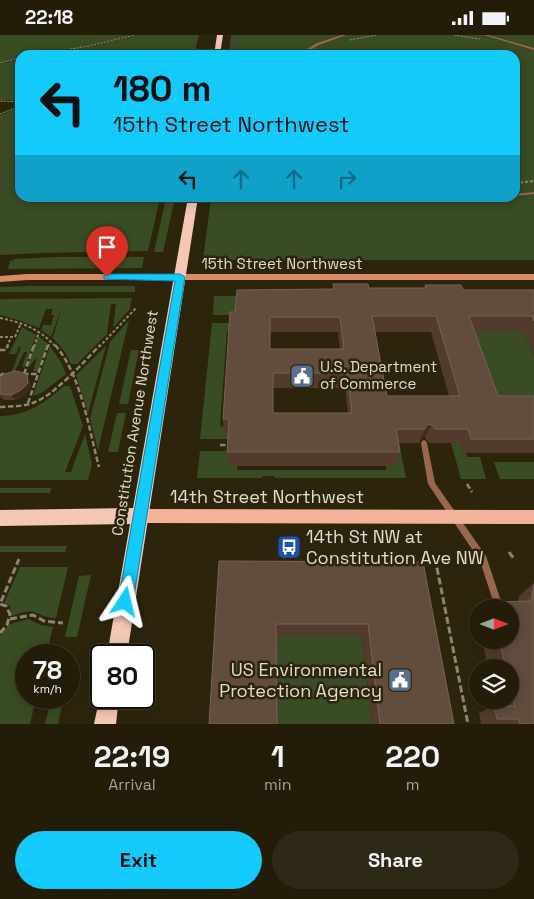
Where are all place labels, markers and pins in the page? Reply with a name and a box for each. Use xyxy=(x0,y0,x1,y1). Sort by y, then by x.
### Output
pin xyxy=(86,226,128,277)
place label: U.S. Department of Commerce xyxy=(320,357,437,393)
public building icon: U.S. Department of Commerce xyxy=(289,363,315,389)
place label: 14th St NW at Constitution Ave NW xyxy=(306,525,484,569)
bus stop icon: 14th St NW at Constitution Ave NW xyxy=(276,534,302,560)
place label: US Environmental Protection Agency xyxy=(219,658,382,702)
public building icon: US Environmental Protection Agency xyxy=(387,667,413,693)

